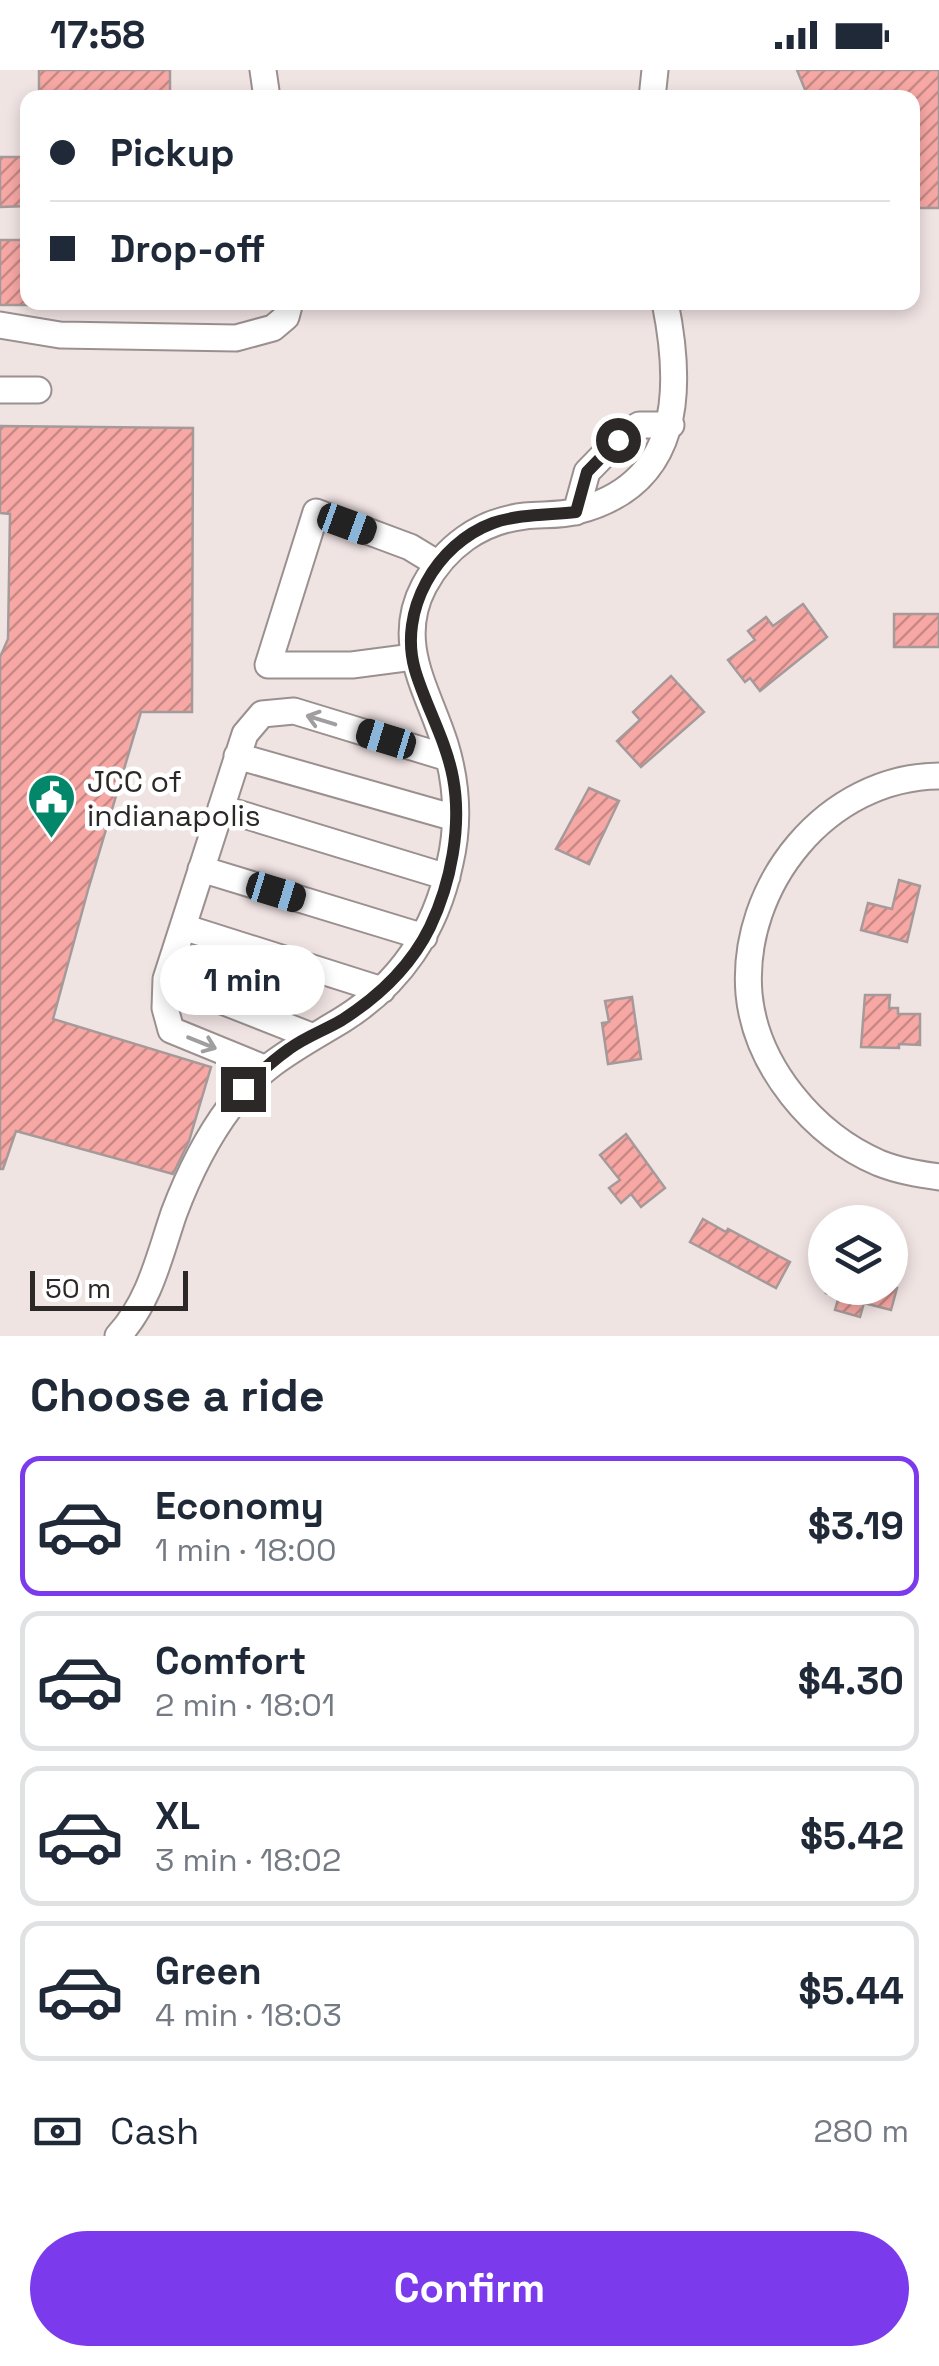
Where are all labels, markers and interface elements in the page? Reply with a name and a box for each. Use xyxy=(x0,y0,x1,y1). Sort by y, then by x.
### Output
text: 17:58 xyxy=(50,11,145,59)
text: Pickup xyxy=(110,129,234,177)
text: Drop-off xyxy=(110,225,265,273)
route start xyxy=(596,418,641,463)
car xyxy=(314,500,380,548)
one-way arrow xyxy=(306,710,337,728)
car xyxy=(353,716,419,762)
place label: JCC of indianapolis xyxy=(87,762,261,835)
public building icon: JCC of indianapolis xyxy=(26,772,78,840)
car xyxy=(243,869,309,915)
callout: 1 min xyxy=(160,944,326,1014)
text: 1 min xyxy=(203,960,282,1000)
one-way arrow xyxy=(186,1036,217,1054)
route end xyxy=(221,1067,266,1112)
map controls xyxy=(808,1205,908,1305)
button: layers xyxy=(808,1205,908,1305)
scale bar xyxy=(30,1266,188,1310)
text: 50 m xyxy=(45,1270,111,1306)
text: Choose a ride xyxy=(30,1367,325,1424)
icon: car xyxy=(35,1481,125,1571)
text: Economy xyxy=(155,1482,324,1530)
text: $3.19 xyxy=(808,1502,904,1550)
text: 1 min · 18:00 xyxy=(155,1530,336,1570)
icon: car xyxy=(35,1636,125,1726)
text: Comfort xyxy=(155,1637,306,1685)
text: $4.30 xyxy=(798,1657,904,1705)
text: 2 min · 18:01 xyxy=(155,1685,335,1725)
icon: car xyxy=(35,1791,125,1881)
text: XL xyxy=(155,1792,200,1840)
text: $5.42 xyxy=(800,1812,904,1860)
text: 3 min · 18:02 xyxy=(155,1840,341,1880)
icon: car xyxy=(35,1946,125,2036)
text: Green xyxy=(155,1947,262,1995)
text: $5.44 xyxy=(799,1967,904,2015)
text: 4 min · 18:03 xyxy=(155,1995,342,2035)
icon: cash xyxy=(30,2104,85,2159)
text: Cash xyxy=(110,2107,199,2155)
text: 280 m xyxy=(814,2111,909,2151)
button: Confirm xyxy=(30,2231,909,2346)

